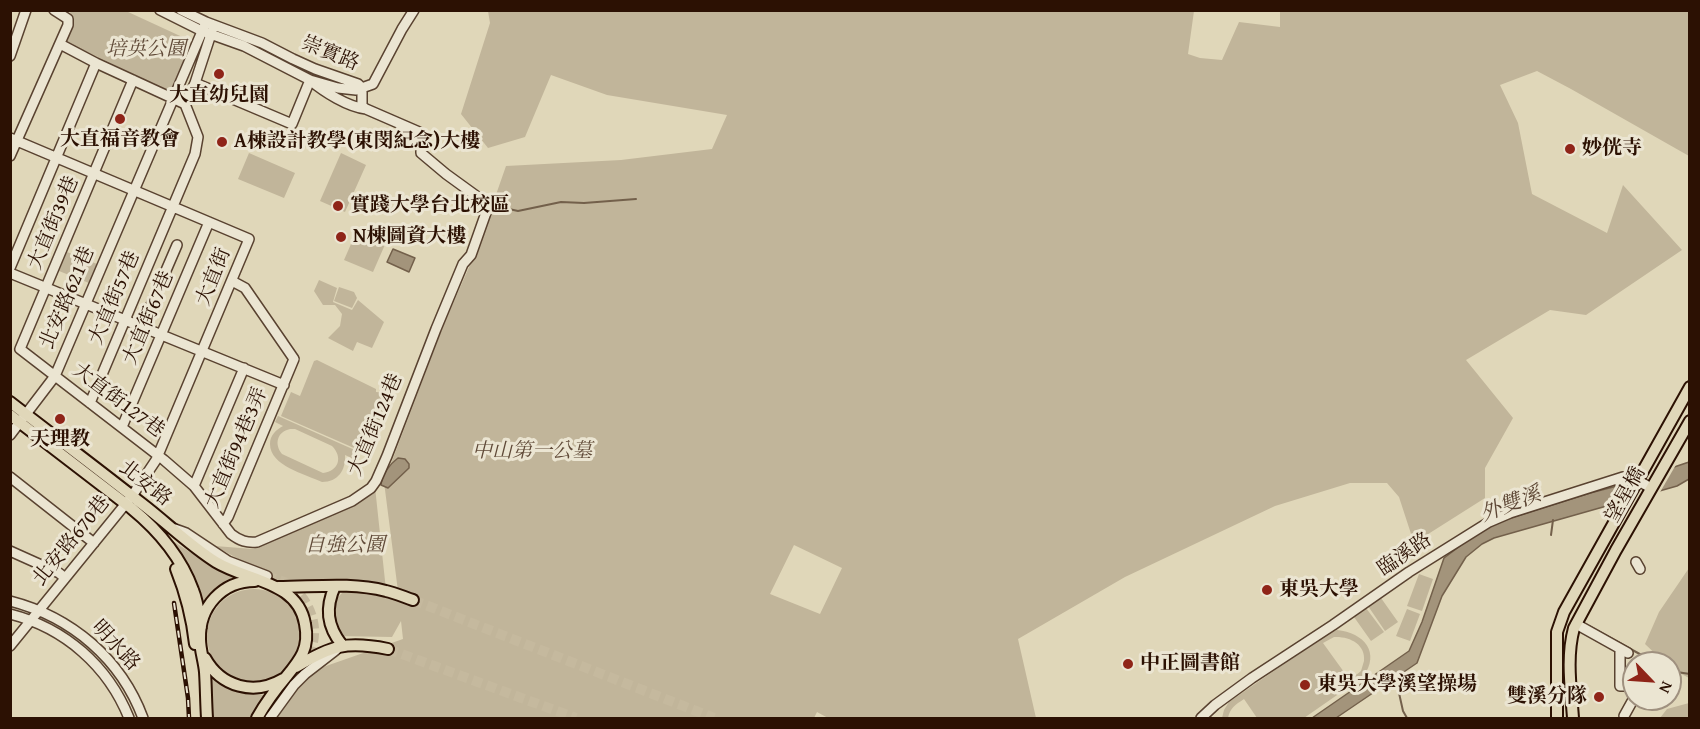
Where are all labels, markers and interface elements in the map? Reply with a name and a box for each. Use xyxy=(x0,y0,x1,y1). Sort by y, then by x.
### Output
street label: 崇實路 xyxy=(298,32,362,76)
park label: 培英公園 xyxy=(106,38,186,62)
marker: 大直幼兒園 xyxy=(212,67,226,81)
place label: 大直幼兒園 xyxy=(169,84,269,108)
marker: 大直福音教會 xyxy=(113,112,127,126)
place label: 大直福音教會 xyxy=(60,128,180,152)
place label: A棟設計教學(東閔紀念)大樓 xyxy=(234,130,480,154)
marker: A棟設計教學(東閔紀念)大樓 xyxy=(215,135,229,149)
place label: 妙侊寺 xyxy=(1582,137,1642,161)
marker: 妙侊寺 xyxy=(1563,142,1577,156)
street label: 大直街39巷 xyxy=(24,173,84,273)
place label: 實踐大學台北校區 xyxy=(350,194,510,218)
marker: 實踐大學台北校區 xyxy=(331,199,345,213)
place label: N棟圖資大樓 xyxy=(353,225,466,249)
marker: N棟圖資大樓 xyxy=(334,230,348,244)
street label: 北安路621巷 xyxy=(36,243,100,353)
street label: 大直街 xyxy=(192,245,236,309)
street label: 大直街57巷 xyxy=(85,248,145,348)
street label: 大直街67巷 xyxy=(119,268,179,368)
street label: 大直街127巷 xyxy=(67,359,169,443)
street label: 大直街124巷 xyxy=(344,370,408,480)
street label: 大直街94巷3弄 xyxy=(201,384,273,512)
marker: 天理教 xyxy=(53,412,67,426)
place label: 天理教 xyxy=(30,428,90,452)
park label: 中山第一公墓 xyxy=(472,440,592,464)
street label: 北安路 xyxy=(114,456,176,512)
street label: 望星橋 xyxy=(1601,463,1651,527)
water label: 外雙溪 xyxy=(1477,482,1545,528)
street label: 北安路670巷 xyxy=(28,491,116,591)
street label: 臨溪路 xyxy=(1373,528,1437,582)
park label: 自強公園 xyxy=(305,534,385,558)
place label: 東吳大學 xyxy=(1279,578,1359,602)
marker: 東吳大學 xyxy=(1260,583,1274,597)
street label: 明水路 xyxy=(86,616,144,676)
north arrow xyxy=(1622,651,1682,711)
place label: 中正圖書館 xyxy=(1140,652,1240,676)
marker: 中正圖書館 xyxy=(1121,657,1135,671)
place label: 東吳大學溪望操場 xyxy=(1317,673,1477,697)
marker: 東吳大學溪望操場 xyxy=(1298,678,1312,692)
text: N xyxy=(1653,678,1680,698)
place label: 雙溪分隊 xyxy=(1507,685,1587,709)
marker: 雙溪分隊 xyxy=(1592,690,1606,704)

